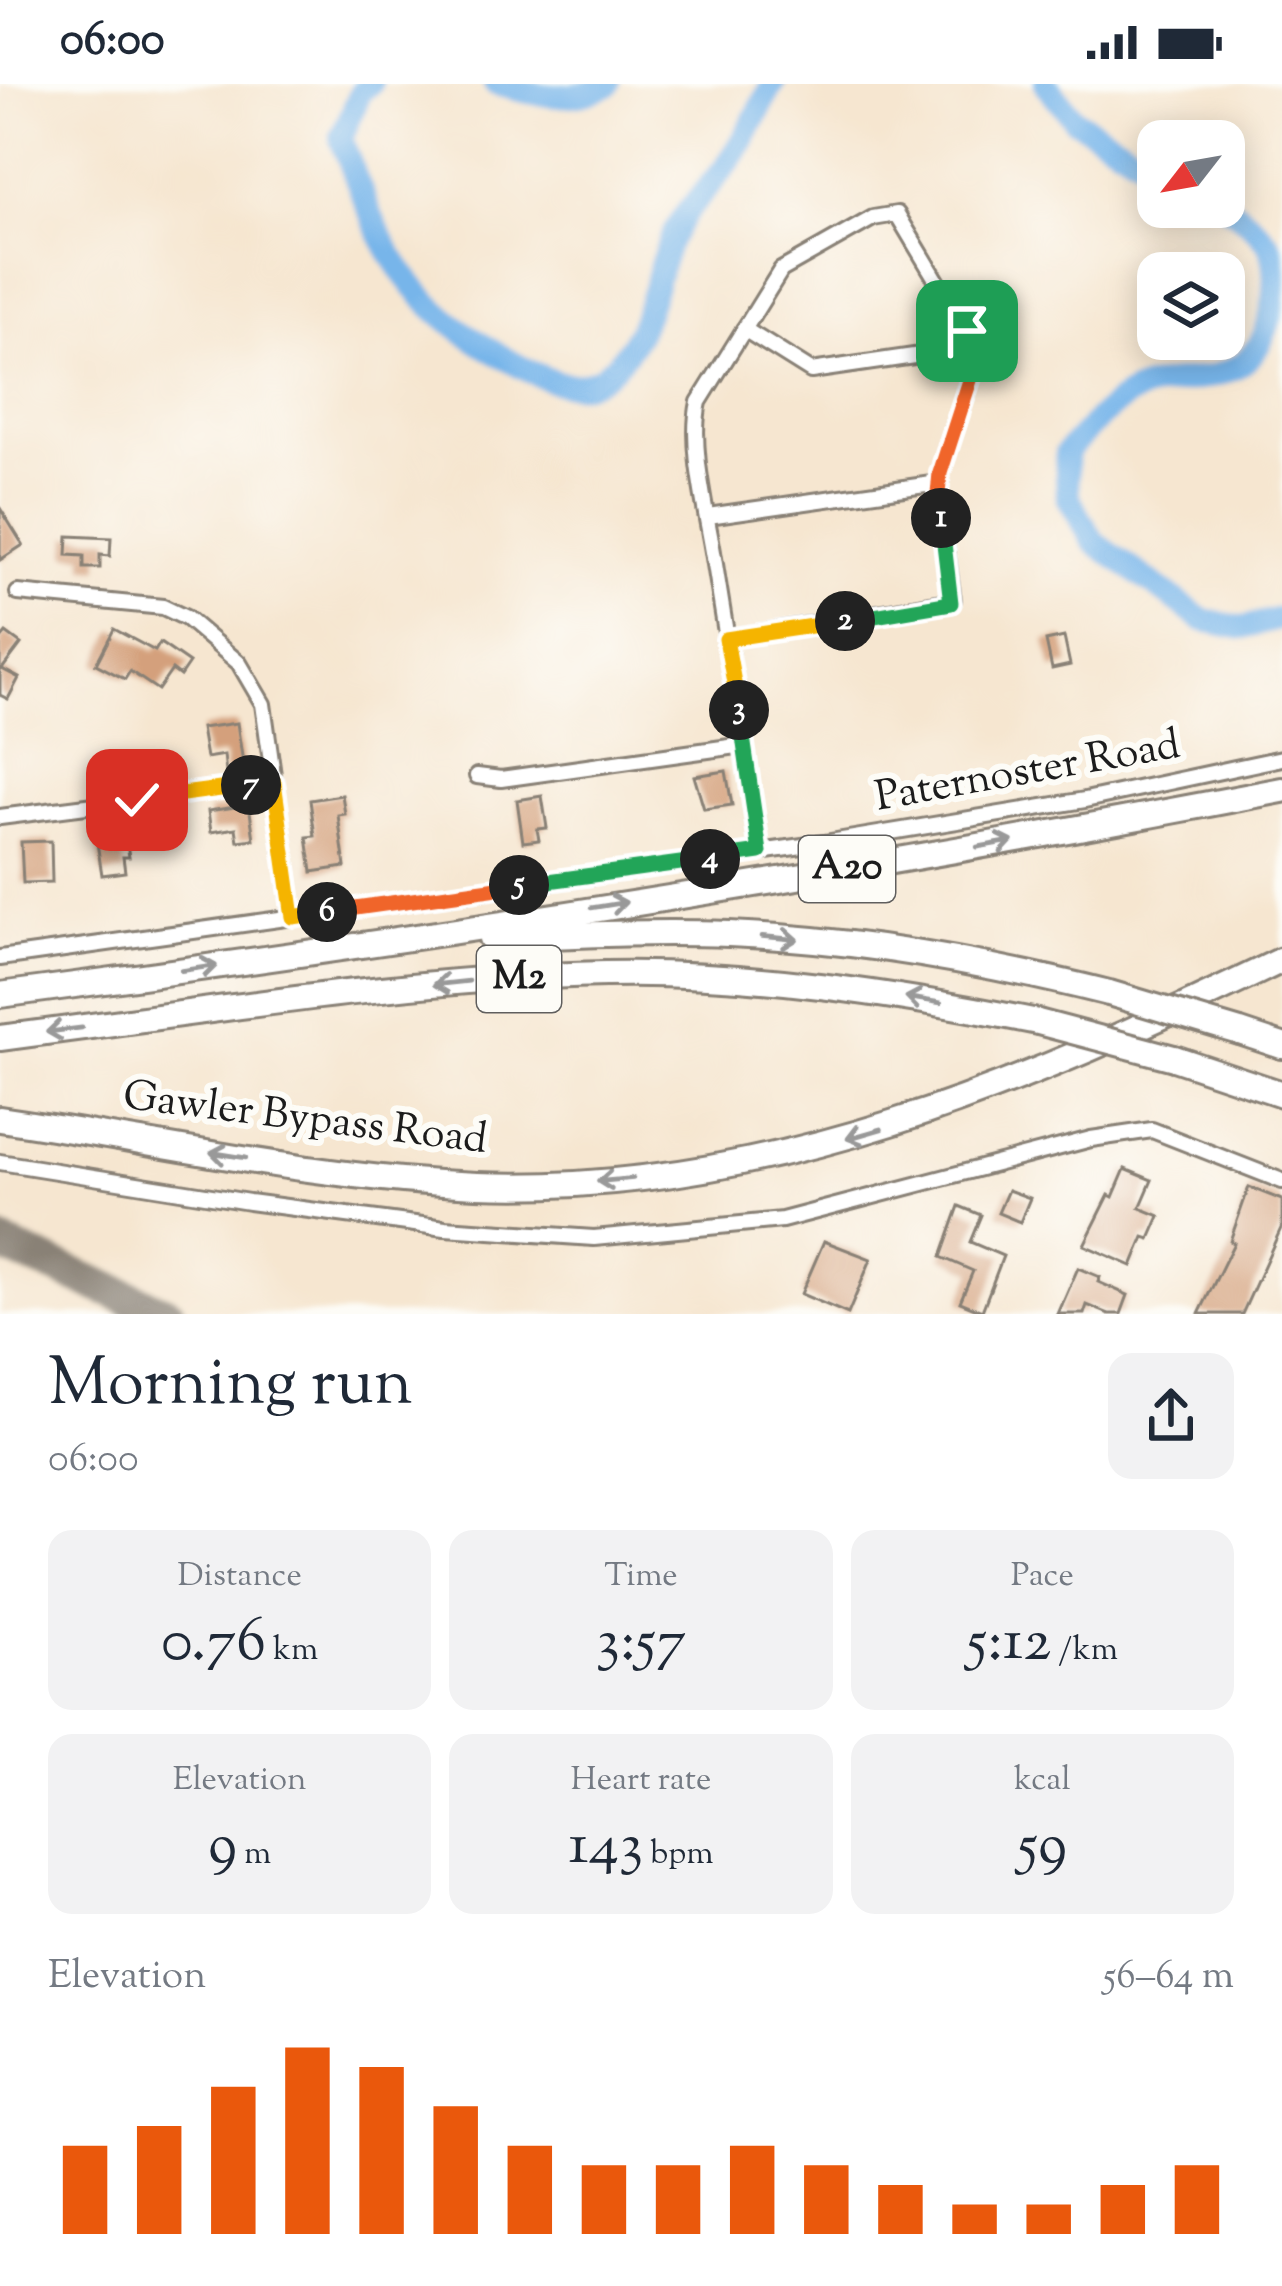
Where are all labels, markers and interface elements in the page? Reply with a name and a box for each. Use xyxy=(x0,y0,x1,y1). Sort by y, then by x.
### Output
text: 06:00 xyxy=(60,10,165,75)
north arrow xyxy=(1137,120,1245,228)
map controls xyxy=(1137,120,1245,360)
button: layers xyxy=(1137,252,1245,360)
pin xyxy=(916,280,1018,382)
icon: arrive xyxy=(934,298,1000,364)
pin: 1 xyxy=(911,488,971,548)
text: 1 xyxy=(935,494,947,542)
pin: 2 xyxy=(815,591,875,651)
text: 2 xyxy=(837,597,853,645)
pin: 3 xyxy=(709,680,769,740)
text: 3 xyxy=(732,686,746,734)
street label: Paternoster Road xyxy=(871,717,1185,829)
pin xyxy=(86,749,188,851)
pin: 7 xyxy=(221,755,281,815)
text: 7 xyxy=(243,761,259,809)
icon: check xyxy=(104,767,170,833)
pin: 4 xyxy=(680,829,740,889)
one-way arrow xyxy=(974,832,1013,855)
text: 4 xyxy=(702,835,718,883)
road number: A20 xyxy=(799,836,895,902)
pin: 5 xyxy=(489,855,549,915)
text: 5 xyxy=(513,861,525,909)
pin: 6 xyxy=(297,882,357,942)
text: 6 xyxy=(319,888,335,936)
one-way arrow xyxy=(589,893,628,916)
one-way arrow xyxy=(760,927,799,950)
road number: M2 xyxy=(477,946,561,1012)
one-way arrow xyxy=(179,956,218,979)
one-way arrow xyxy=(432,972,471,995)
one-way arrow xyxy=(905,988,944,1011)
one-way arrow xyxy=(45,1019,84,1041)
street label: Gawler Bypass Road xyxy=(120,1068,490,1172)
one-way arrow xyxy=(846,1124,884,1146)
one-way arrow xyxy=(209,1142,248,1165)
one-way arrow xyxy=(597,1169,636,1192)
text: Morning run xyxy=(48,1340,413,1435)
button: share xyxy=(1108,1353,1234,1479)
text: 06:00 xyxy=(48,1433,139,1489)
text: Distance xyxy=(177,1553,302,1601)
text: Time xyxy=(604,1553,678,1601)
text: Pace xyxy=(1011,1553,1074,1601)
text: 0.76 xyxy=(161,1601,266,1688)
text: 3:57 xyxy=(596,1601,686,1688)
text: 5:12 xyxy=(967,1601,1051,1688)
text: km xyxy=(266,1627,318,1675)
text: /km xyxy=(1051,1627,1118,1675)
text: Elevation xyxy=(173,1757,307,1805)
text: Heart rate xyxy=(571,1757,711,1805)
text: kcal xyxy=(1014,1757,1071,1805)
text: 9 xyxy=(208,1805,237,1892)
text: 143 xyxy=(568,1805,643,1892)
text: 59 xyxy=(1017,1805,1067,1892)
text: m xyxy=(237,1831,271,1879)
text: bpm xyxy=(643,1831,714,1879)
text: Elevation xyxy=(48,1950,206,2006)
text: 56–64 m xyxy=(1103,1950,1234,2006)

